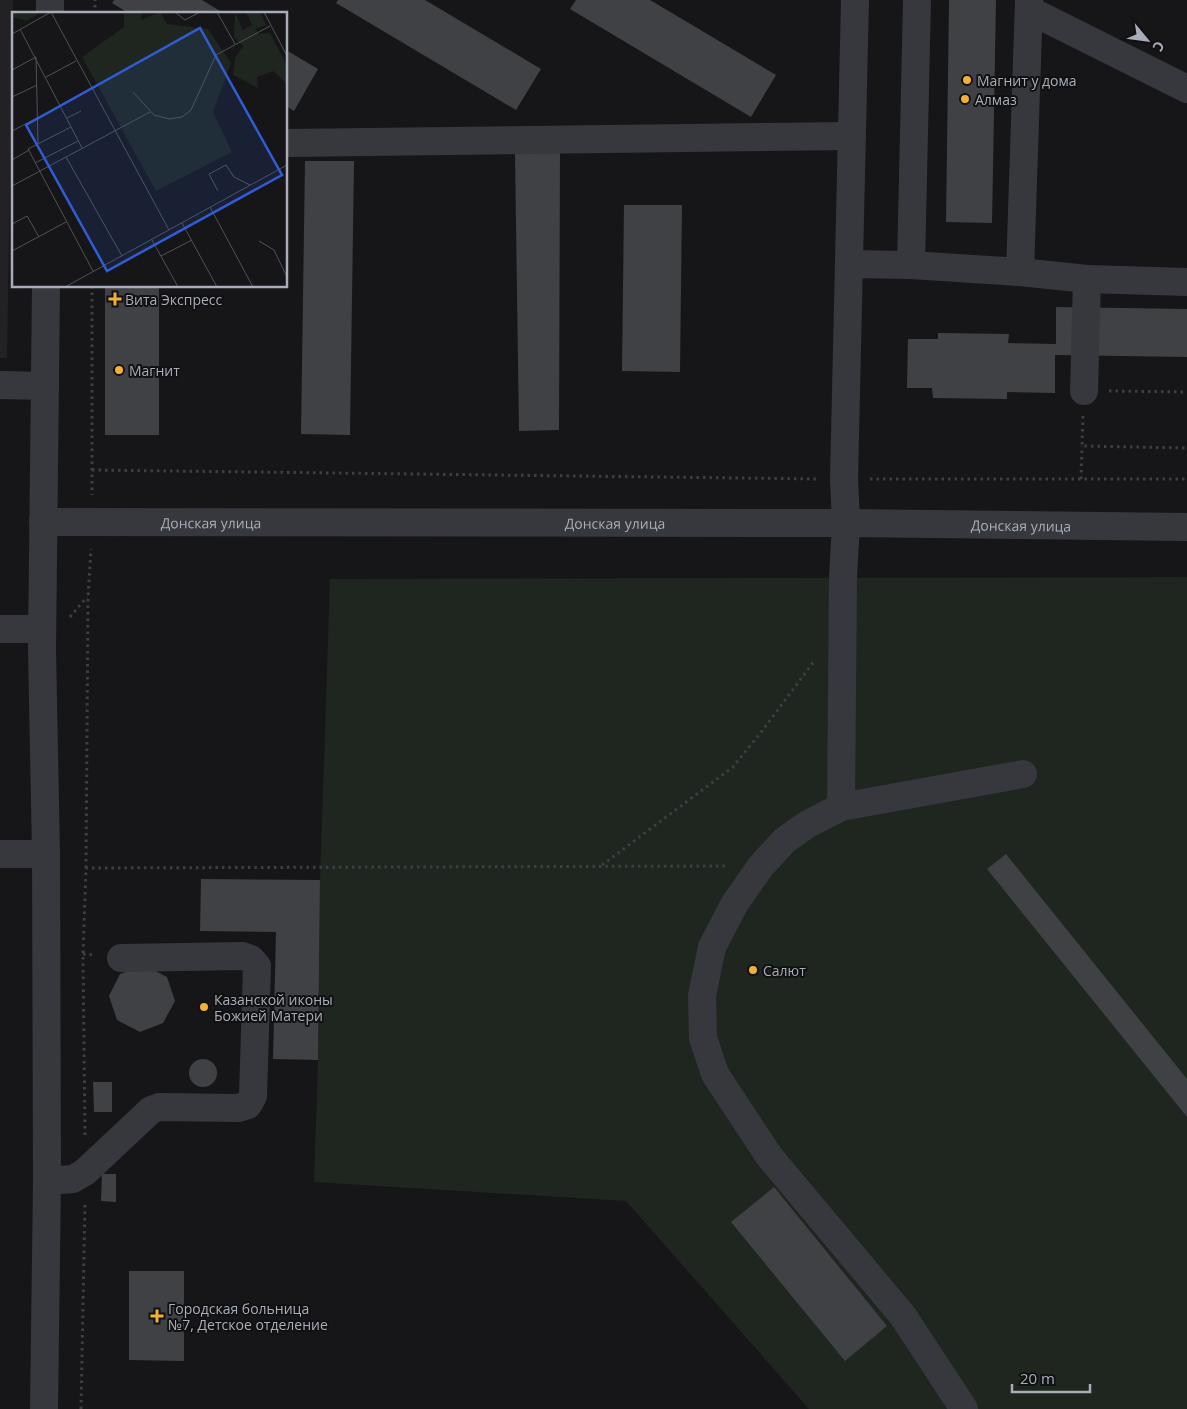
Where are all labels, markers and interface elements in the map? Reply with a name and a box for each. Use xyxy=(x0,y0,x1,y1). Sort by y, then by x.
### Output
inset map xyxy=(12,12,288,288)
north arrow xyxy=(1122,15,1172,65)
text: С xyxy=(1148,38,1169,55)
place label: Магнит у дома xyxy=(977,71,1077,90)
marker: Магнит у дома xyxy=(961,74,973,86)
place label: Алмаз xyxy=(975,90,1017,109)
marker: Алмаз xyxy=(959,93,971,105)
place label: Вита Экспресс xyxy=(125,290,223,309)
marker: Вита Экспресс xyxy=(109,293,121,305)
place label: Магнит xyxy=(129,361,180,380)
marker: Магнит xyxy=(113,364,125,376)
street label: Донская улица xyxy=(161,513,261,532)
street label: Донская улица xyxy=(565,513,665,532)
street label: Донская улица xyxy=(971,515,1071,535)
place label: Салют xyxy=(763,961,806,980)
marker: Салют xyxy=(747,964,759,976)
place label: Казанской иконы Божией Матери xyxy=(214,990,333,1025)
marker: Казанской иконы Божией Матери xyxy=(198,1001,210,1013)
place label: Городская больница №7, Детское отделение xyxy=(168,1299,328,1334)
marker: Городская больница №7, Детское отделение xyxy=(150,1309,164,1323)
scale bar xyxy=(1012,1362,1090,1394)
text: 20 m xyxy=(1020,1368,1055,1388)

